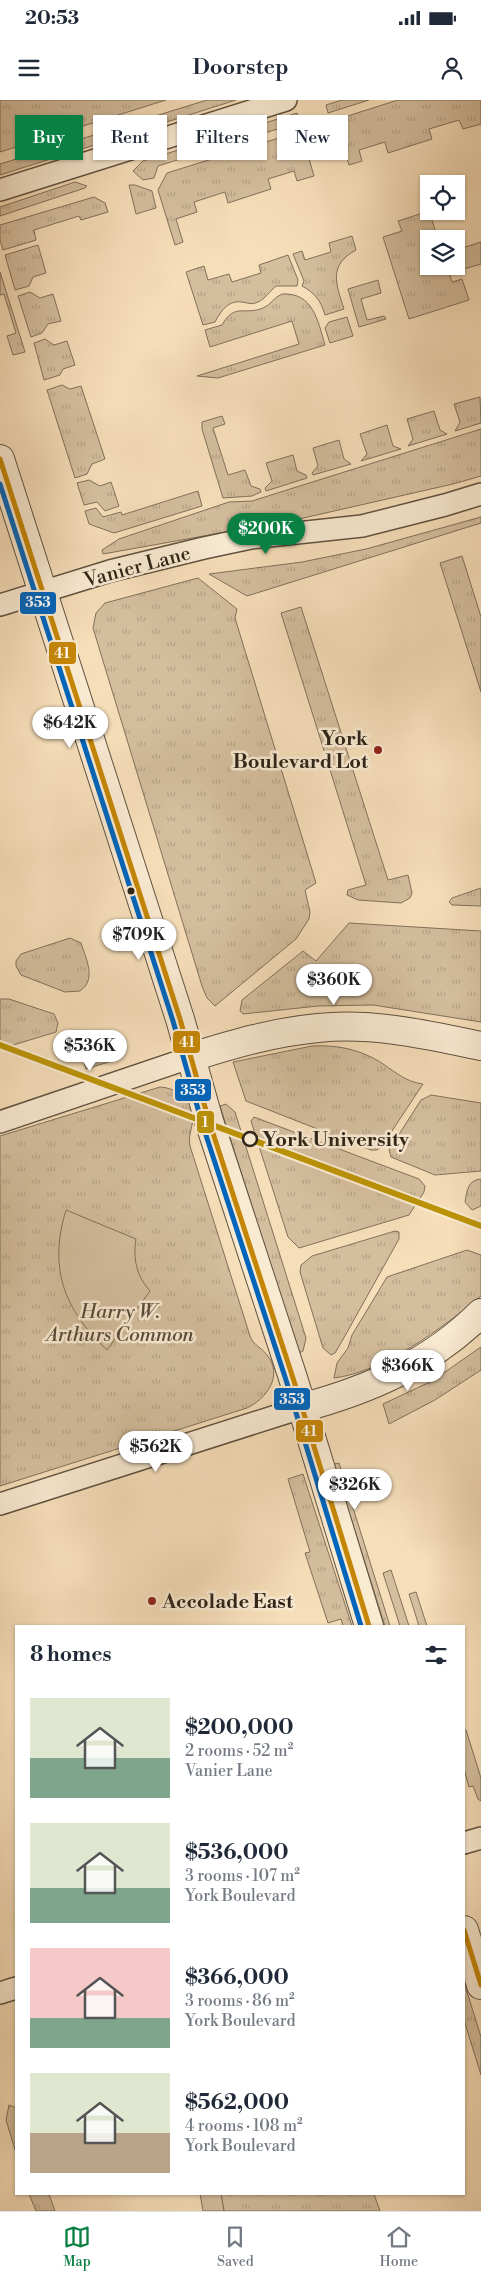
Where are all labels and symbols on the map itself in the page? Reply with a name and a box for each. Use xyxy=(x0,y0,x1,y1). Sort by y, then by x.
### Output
pin: $200K xyxy=(231,512,301,555)
street label: Vanier Lane xyxy=(80,541,194,594)
line badge: 353 xyxy=(19,591,57,615)
text: 353 xyxy=(25,594,51,612)
line badge: 41 xyxy=(48,641,77,665)
text: 41 xyxy=(54,645,70,663)
pin: $642K xyxy=(35,706,105,749)
place label: York Boulevard Lot xyxy=(233,727,369,775)
marker: York Boulevard Lot xyxy=(372,744,384,756)
unlabelled marker xyxy=(126,886,136,896)
pin: $709K xyxy=(104,918,174,961)
pin: $360K xyxy=(299,964,369,1006)
pin: $536K xyxy=(55,1030,125,1072)
line badge: 41 xyxy=(172,1030,201,1054)
text: 41 xyxy=(179,1034,195,1052)
line badge: 353 xyxy=(174,1078,212,1102)
text: 353 xyxy=(180,1082,206,1100)
line badge: 1 xyxy=(196,1110,215,1134)
text: 1 xyxy=(202,1114,209,1132)
place label: York University xyxy=(262,1128,410,1153)
marker: York University xyxy=(242,1131,258,1147)
park label: Harry W. Arthurs Common xyxy=(44,1300,195,1348)
pin: $366K xyxy=(373,1350,443,1392)
line badge: 353 xyxy=(273,1387,311,1411)
text: 353 xyxy=(279,1391,305,1409)
line badge: 41 xyxy=(295,1419,324,1443)
text: 41 xyxy=(301,1423,317,1441)
pin: $562K xyxy=(121,1430,191,1473)
pin: $326K xyxy=(320,1468,390,1511)
place label: Accolade East xyxy=(161,1590,294,1615)
marker: Accolade East xyxy=(146,1595,158,1607)

